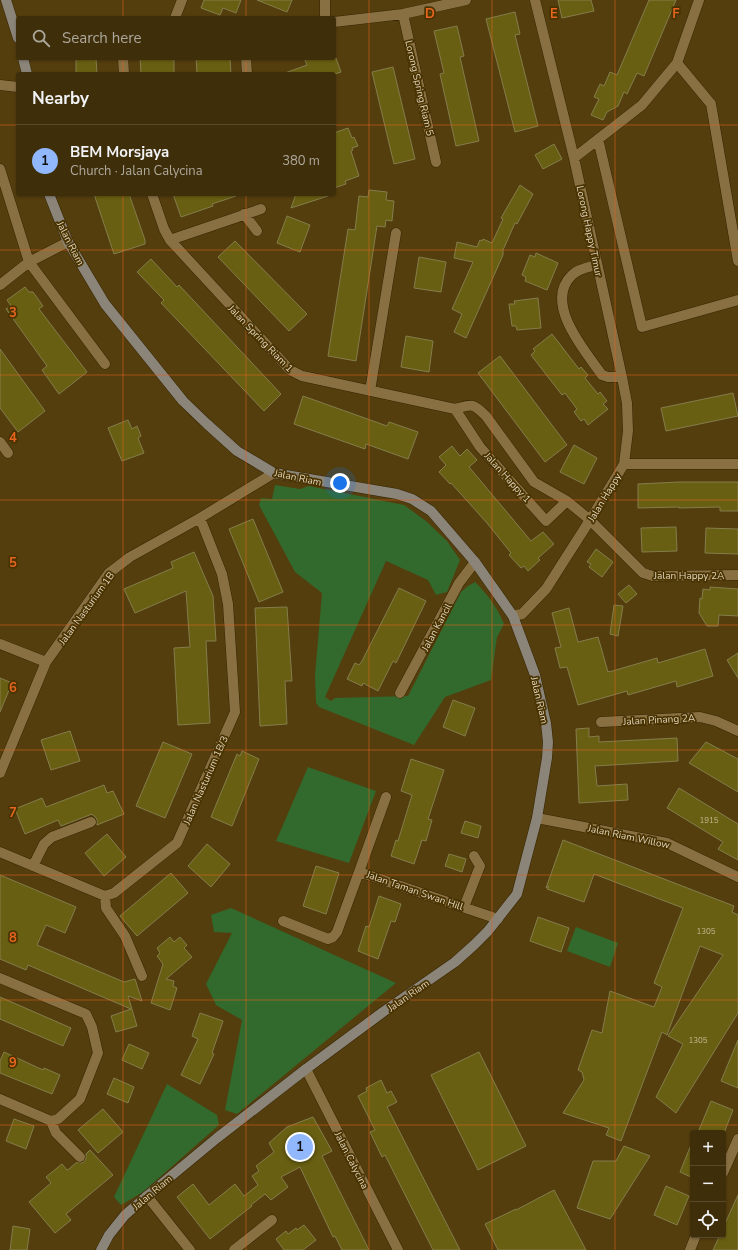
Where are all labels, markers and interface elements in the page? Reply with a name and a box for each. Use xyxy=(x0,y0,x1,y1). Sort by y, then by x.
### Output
text: D xyxy=(425,5,435,23)
text: E xyxy=(550,5,558,23)
text: F xyxy=(672,5,680,23)
search box xyxy=(16,16,336,60)
icon: search xyxy=(30,27,52,49)
text: Search here xyxy=(62,28,142,48)
street label: Lorong Spring Riam 5 xyxy=(401,39,437,137)
text: Nearby xyxy=(32,87,89,110)
text: BEM Morsjaya xyxy=(70,142,169,162)
text: 1 xyxy=(41,152,49,170)
text: 380 m xyxy=(282,152,320,170)
text: Church · Jalan Calycina xyxy=(70,162,203,180)
street label: Lorong Happy Timur xyxy=(573,185,606,278)
street label: Jalan Riam xyxy=(53,218,87,268)
street label: Jalan Spring Riam 1 xyxy=(224,301,296,375)
text: 3 xyxy=(9,304,17,322)
text: 4 xyxy=(9,429,17,447)
street label: Jalan Happy 1 xyxy=(480,449,534,506)
street label: Jalan Riam xyxy=(272,466,323,490)
street label: Jalan Happy xyxy=(584,470,625,525)
your location xyxy=(330,473,350,493)
text: 5 xyxy=(9,554,17,572)
street label: Jalan Nasturium 1B xyxy=(55,569,118,649)
street label: Jalan Happy 2A xyxy=(653,569,725,583)
street label: Jalan Kancil xyxy=(418,601,455,655)
street label: Jalan Riam xyxy=(527,674,551,725)
text: 6 xyxy=(9,679,17,697)
street label: Jalan Pinang 2A xyxy=(622,711,696,729)
street label: Jalan Nasturium 1B/3 xyxy=(180,734,232,828)
text: 7 xyxy=(9,804,17,822)
house number: 1915 xyxy=(699,815,719,826)
street label: Jalan Riam Willow xyxy=(585,821,672,853)
street label: Jalan Taman Swan Hill xyxy=(363,867,465,914)
house number: 1305 xyxy=(696,926,716,937)
text: 8 xyxy=(9,929,17,947)
street label: Jalan Riam xyxy=(384,976,432,1016)
house number: 1305 xyxy=(688,1035,708,1046)
text: 9 xyxy=(9,1054,17,1072)
street label: Jalan Calycina xyxy=(330,1128,372,1192)
map controls xyxy=(690,1130,726,1238)
button: + xyxy=(690,1130,726,1166)
pin: 1 xyxy=(287,1132,313,1162)
button: − xyxy=(690,1166,726,1202)
street label: Jalan Riam xyxy=(129,1172,175,1214)
button: locate xyxy=(690,1202,726,1238)

